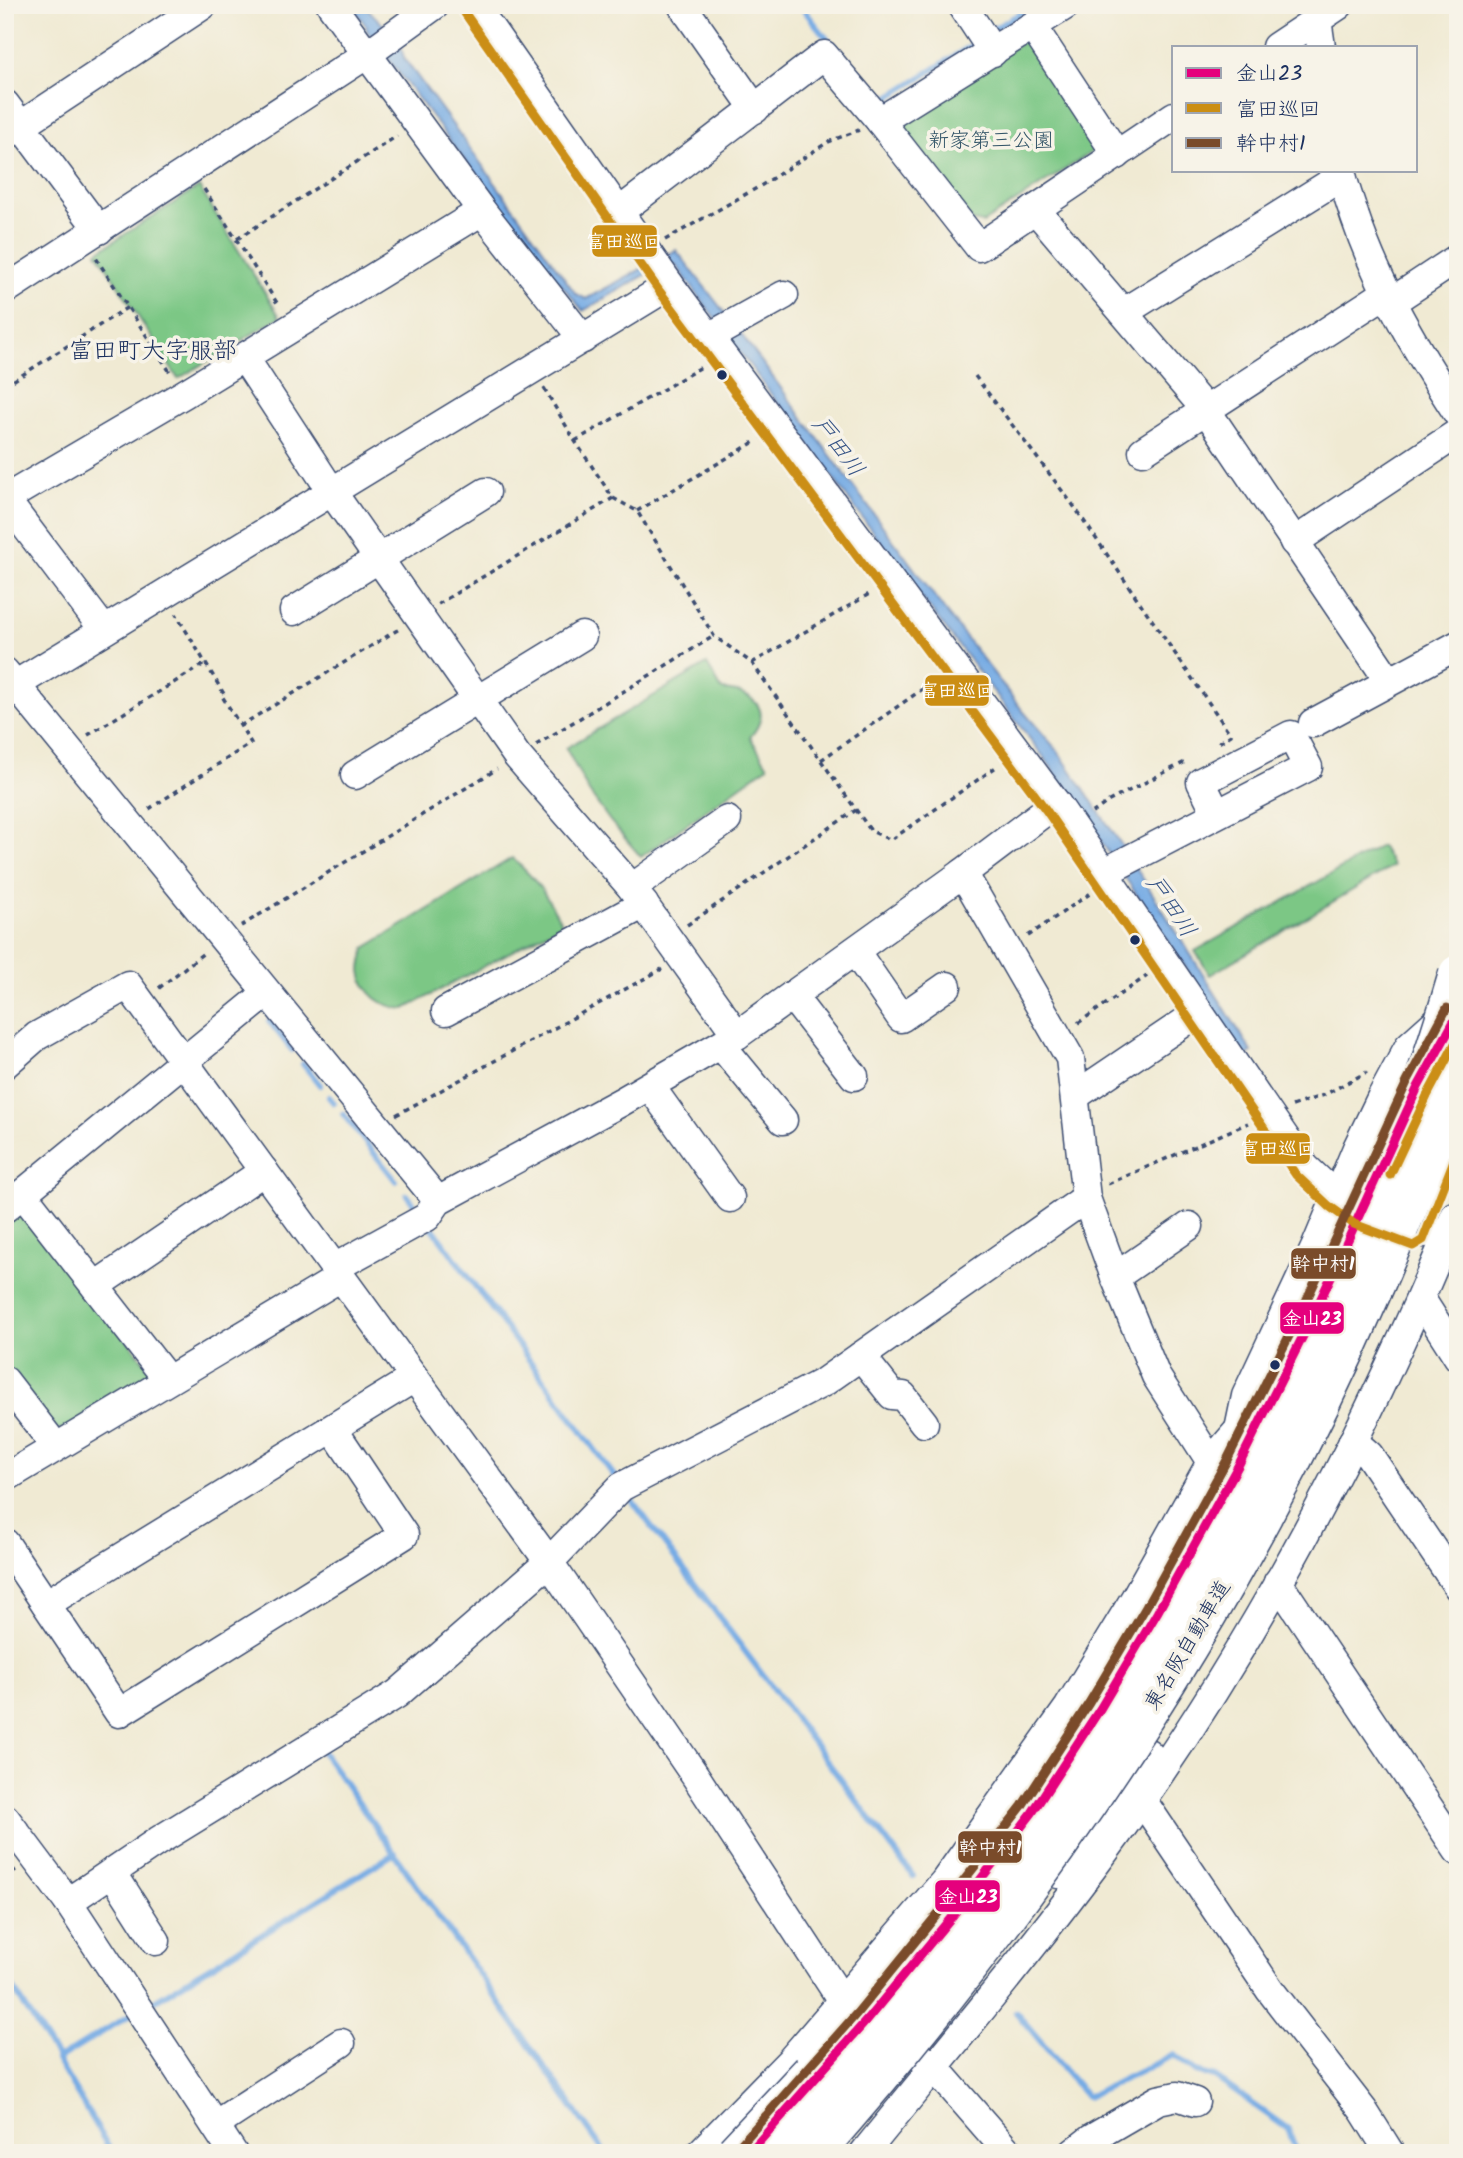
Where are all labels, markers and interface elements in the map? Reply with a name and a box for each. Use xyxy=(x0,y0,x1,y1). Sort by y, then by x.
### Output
legend xyxy=(1172,46,1418,172)
text: 金山23 xyxy=(1236,58,1302,91)
text: 富田巡回 xyxy=(1236,94,1320,127)
park label: 新家第三公園 xyxy=(928,125,1054,158)
text: 幹中村1 xyxy=(1236,128,1306,161)
line badge: 富田巡回 xyxy=(591,224,658,258)
text: 富田巡回 xyxy=(586,228,662,258)
district label: 富田町大字服部 xyxy=(69,332,237,371)
unlabelled marker xyxy=(715,368,729,382)
water label: 戸田川 xyxy=(802,409,873,486)
line badge: 富田巡回 xyxy=(924,674,990,707)
text: 富田巡回 xyxy=(919,677,995,707)
water label: 戸田川 xyxy=(1136,868,1205,946)
unlabelled marker xyxy=(1128,933,1142,947)
line badge: 富田巡回 xyxy=(1245,1132,1311,1165)
text: 富田巡回 xyxy=(1240,1135,1316,1165)
line badge: 幹中村1 xyxy=(1290,1247,1357,1280)
text: 幹中村1 xyxy=(1292,1250,1355,1280)
line badge: 金山23 xyxy=(1279,1301,1345,1335)
text: 金山23 xyxy=(1282,1305,1342,1335)
unlabelled marker xyxy=(1268,1358,1282,1372)
street label: 東名阪自動車道 xyxy=(1136,1574,1240,1717)
line badge: 幹中村1 xyxy=(957,1830,1023,1864)
text: 幹中村1 xyxy=(959,1834,1022,1864)
line badge: 金山23 xyxy=(934,1879,1001,1913)
text: 金山23 xyxy=(938,1883,998,1913)

